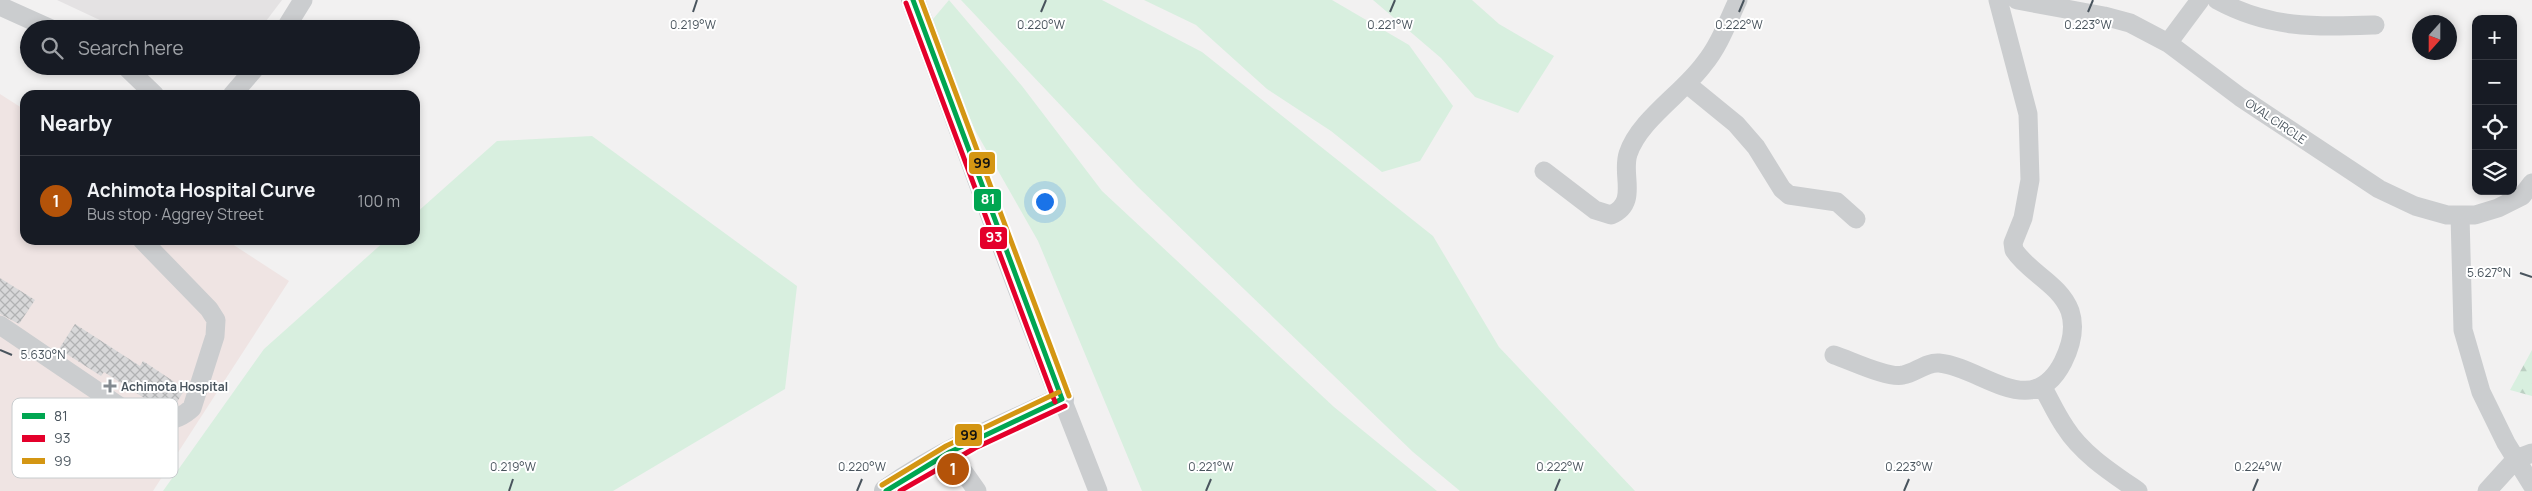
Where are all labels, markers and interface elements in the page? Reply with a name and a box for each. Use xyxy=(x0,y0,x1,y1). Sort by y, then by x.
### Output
north arrow xyxy=(2412,15,2457,60)
map controls xyxy=(2472,15,2517,195)
button: + xyxy=(2472,15,2517,60)
text: 0.219°W xyxy=(670,16,717,33)
text: 0.220°W xyxy=(1017,16,1066,33)
text: 0.221°W xyxy=(1367,16,1413,33)
text: 0.222°W xyxy=(1715,16,1764,33)
text: 0.223°W xyxy=(2064,16,2112,33)
search box xyxy=(20,20,420,75)
icon: search xyxy=(38,34,66,62)
text: Search here xyxy=(78,35,184,61)
button: − xyxy=(2472,60,2517,105)
street label: OVAL CIRCLE xyxy=(2242,94,2310,148)
button: locate xyxy=(2472,105,2517,150)
text: Nearby xyxy=(40,109,112,137)
button: layers xyxy=(2472,150,2517,195)
line badge: 99 xyxy=(968,151,996,175)
text: 99 xyxy=(973,153,991,172)
text: Achimota Hospital Curve xyxy=(87,177,315,203)
line badge: 81 xyxy=(973,188,1002,212)
text: 81 xyxy=(981,189,995,208)
your location xyxy=(1032,189,1058,215)
text: 1 xyxy=(52,190,60,212)
text: 100 m xyxy=(357,190,400,212)
text: Bus stop · Aggrey Street xyxy=(87,203,264,225)
line badge: 93 xyxy=(979,226,1008,250)
text: 93 xyxy=(986,227,1002,246)
text: 5.627°N xyxy=(2467,264,2511,281)
text: 5.630°N xyxy=(21,346,66,363)
place label: Achimota Hospital xyxy=(121,378,228,395)
marker: Achimota Hospital xyxy=(103,379,117,393)
legend xyxy=(12,398,178,478)
text: 81 xyxy=(54,406,68,425)
line badge: 99 xyxy=(954,423,983,447)
text: 99 xyxy=(960,425,978,444)
text: 93 xyxy=(54,428,70,447)
pin: 1 xyxy=(937,450,969,488)
text: 99 xyxy=(54,451,71,470)
text: 0.219°W xyxy=(490,458,537,475)
text: 0.220°W xyxy=(838,458,887,475)
text: 0.221°W xyxy=(1188,458,1234,475)
text: 0.222°W xyxy=(1536,458,1585,475)
text: 0.223°W xyxy=(1885,458,1933,475)
text: 0.224°W xyxy=(2234,458,2283,475)

